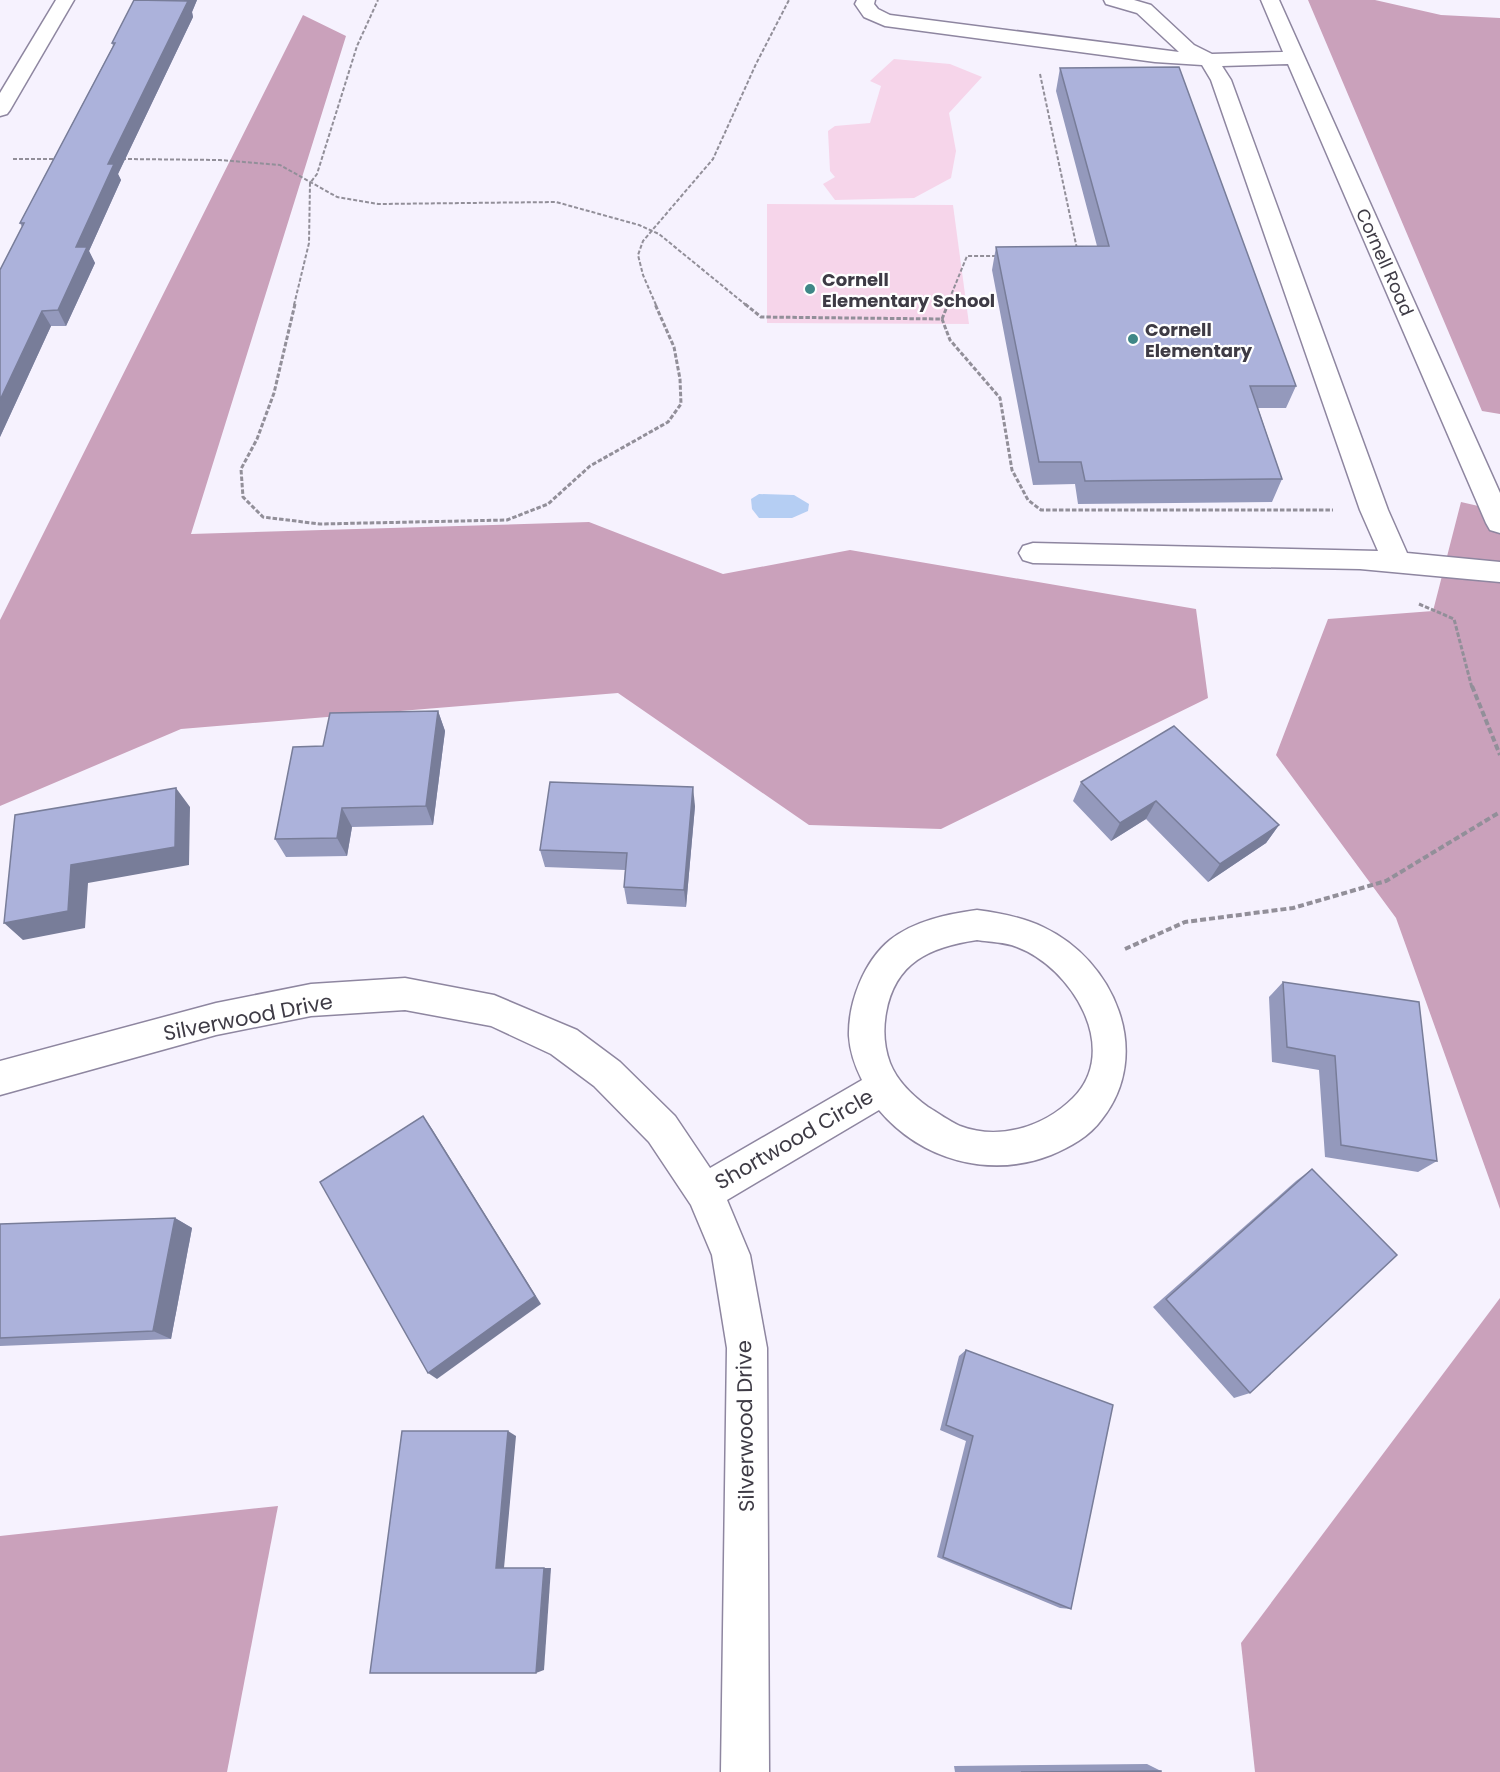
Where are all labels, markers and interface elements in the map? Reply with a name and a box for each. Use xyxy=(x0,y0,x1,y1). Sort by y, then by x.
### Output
street label: Cornell Road xyxy=(1350,204,1420,320)
place label: Cornell Elementary School xyxy=(822,267,995,313)
marker: Cornell Elementary School xyxy=(803,282,817,296)
place label: Cornell Elementary xyxy=(1145,317,1253,363)
marker: Cornell Elementary xyxy=(1126,332,1140,346)
street label: Silverwood Drive xyxy=(161,986,335,1048)
street label: Shortwood Circle xyxy=(709,1082,879,1196)
street label: Silverwood Drive xyxy=(729,1340,761,1512)

